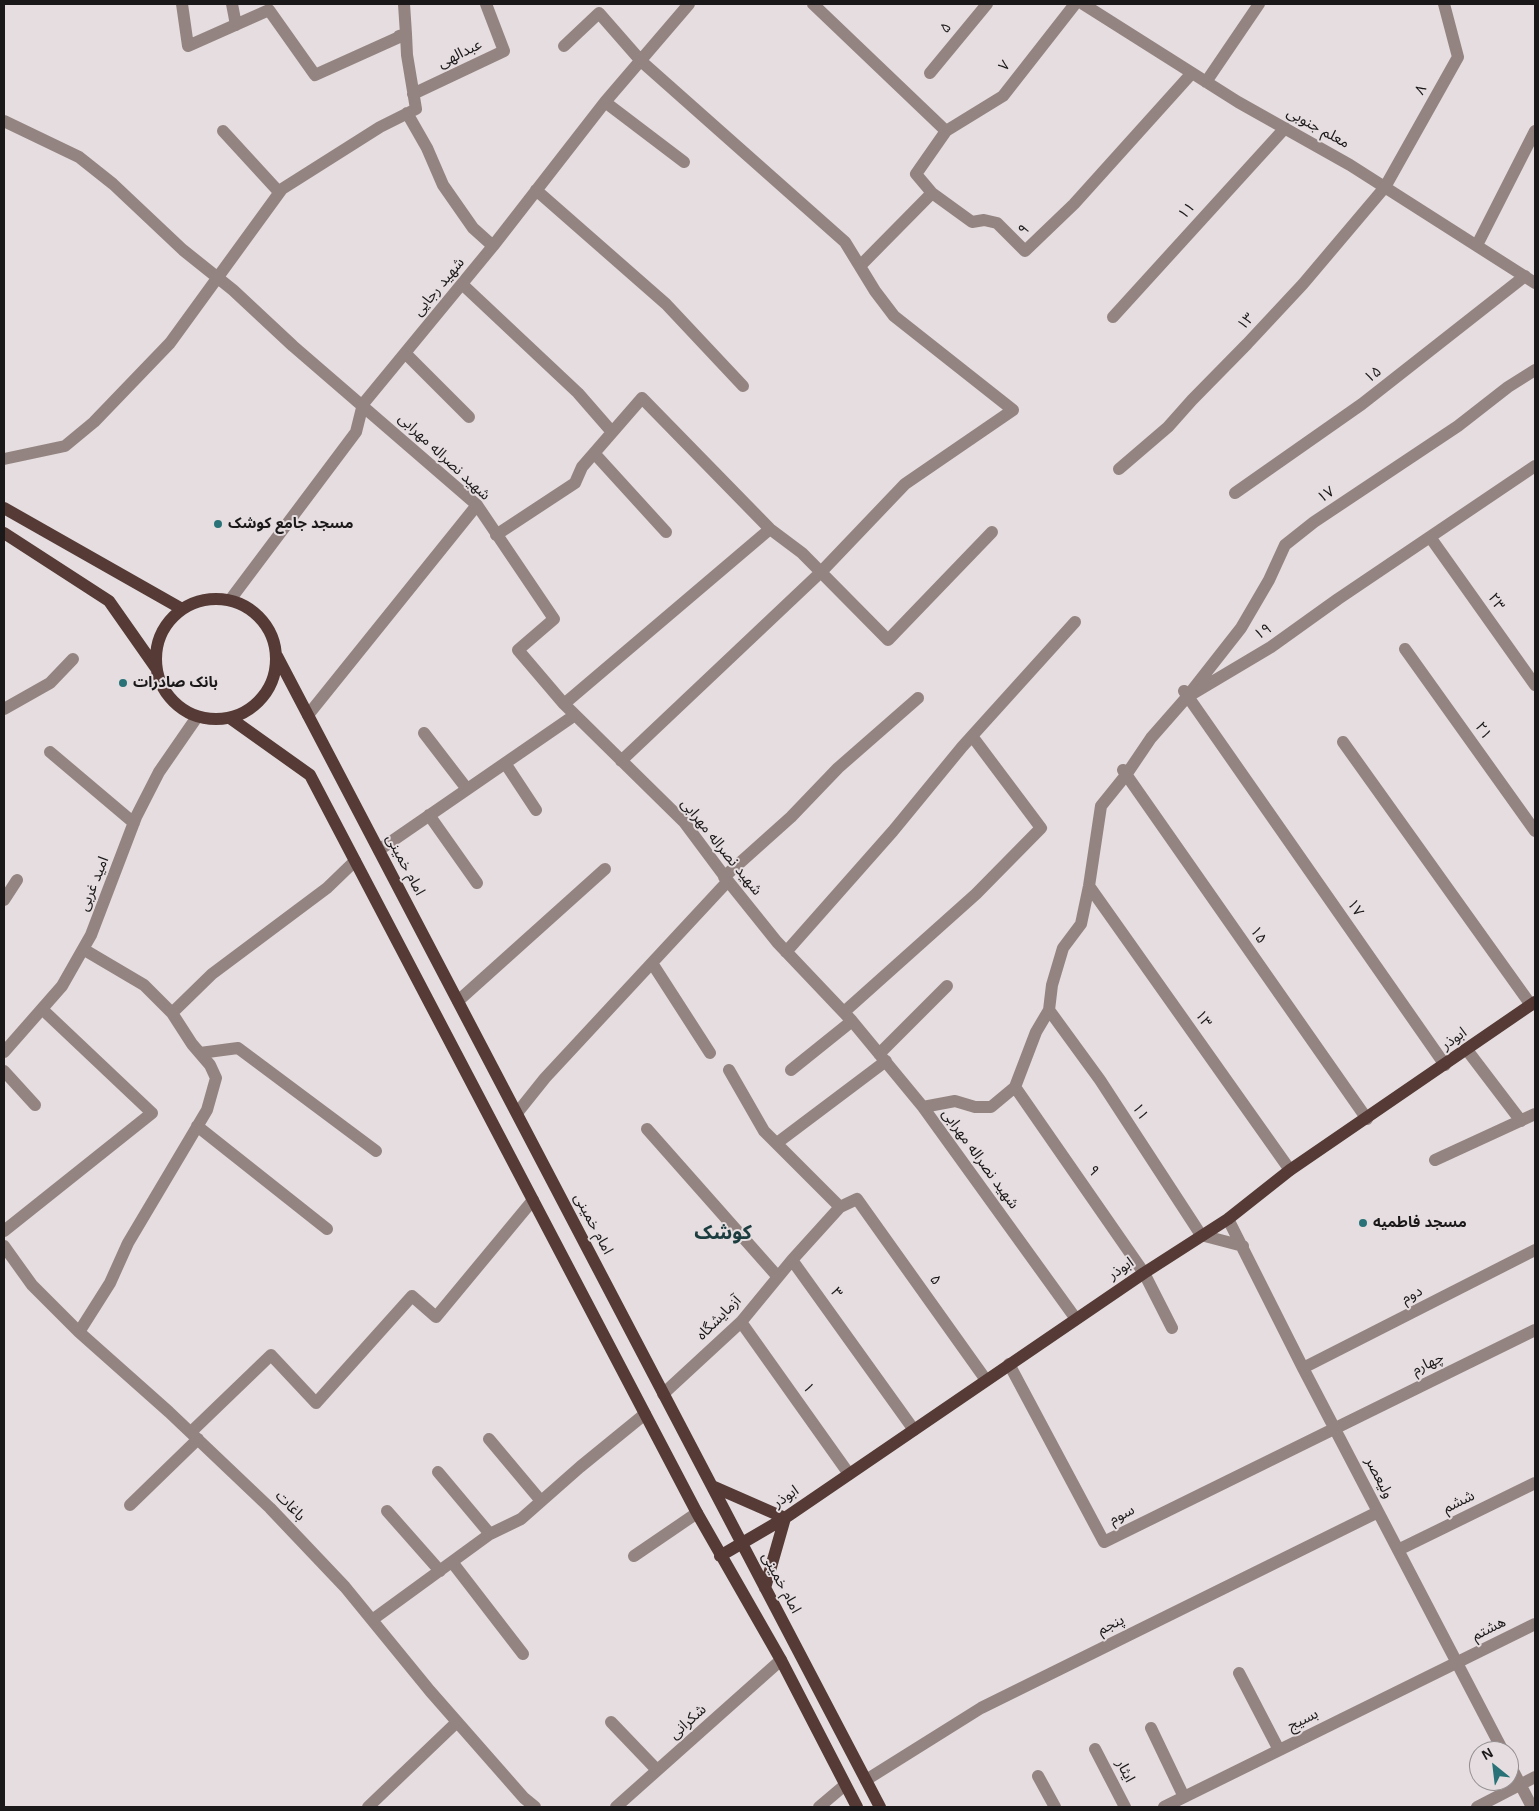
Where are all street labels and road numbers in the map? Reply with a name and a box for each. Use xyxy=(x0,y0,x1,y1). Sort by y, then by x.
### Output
street label: ۵ xyxy=(936,19,956,37)
street label: عبدالهی xyxy=(435,36,485,72)
street label: ۷ xyxy=(995,57,1015,75)
street label: ۸ xyxy=(1411,82,1431,98)
street label: معلم جنوبی xyxy=(1283,103,1353,153)
street label: ۱۱ xyxy=(1175,199,1199,223)
street label: ۹ xyxy=(1015,221,1033,239)
street label: شهید رجایی xyxy=(409,254,469,320)
street label: ۱۳ xyxy=(1234,310,1258,334)
street label: ۱۵ xyxy=(1361,363,1385,387)
street label: شهید نصراله مهرابی xyxy=(394,410,494,504)
street label: ۱۷ xyxy=(1314,483,1338,507)
street label: ۲۳ xyxy=(1484,590,1508,614)
street label: ۱۹ xyxy=(1251,620,1275,644)
street label: ۲۱ xyxy=(1471,719,1495,743)
street label: شهید نصراله مهرابی xyxy=(676,795,766,899)
street label: امام خمینی xyxy=(381,831,429,899)
street label: امید غربی xyxy=(75,854,113,914)
street label: ۱۷ xyxy=(1343,896,1367,920)
street label: ۱۵ xyxy=(1246,923,1270,947)
street label: ۱۳ xyxy=(1191,1007,1215,1031)
street label: ابوذر xyxy=(1438,1024,1470,1054)
street label: ۱۱ xyxy=(1128,1100,1152,1124)
street label: شهید نصراله مهرابی xyxy=(938,1105,1022,1213)
street label: ۹ xyxy=(1083,1162,1103,1180)
street label: امام خمینی xyxy=(569,1190,617,1258)
street label: ابوذر xyxy=(1105,1254,1137,1284)
street label: ۵ xyxy=(925,1271,945,1289)
street label: دوم xyxy=(1399,1282,1425,1308)
street label: ۳ xyxy=(826,1284,846,1302)
street label: آزمایشگاه xyxy=(693,1292,745,1344)
street label: چهارم xyxy=(1409,1349,1447,1379)
street label: ۱ xyxy=(798,1379,818,1397)
street label: ولیعصر xyxy=(1361,1454,1397,1502)
street label: ابوذر xyxy=(770,1482,802,1512)
street label: باغات xyxy=(271,1487,309,1525)
street label: ششم xyxy=(1440,1487,1478,1517)
street label: سوم xyxy=(1106,1501,1138,1529)
street label: امام خمینی xyxy=(757,1549,805,1617)
street label: پنجم xyxy=(1095,1611,1127,1639)
street label: هشتم xyxy=(1469,1613,1509,1645)
street label: شکرانی xyxy=(666,1701,710,1743)
street label: بسیج xyxy=(1285,1705,1321,1735)
street label: ایثار xyxy=(1112,1756,1138,1786)

